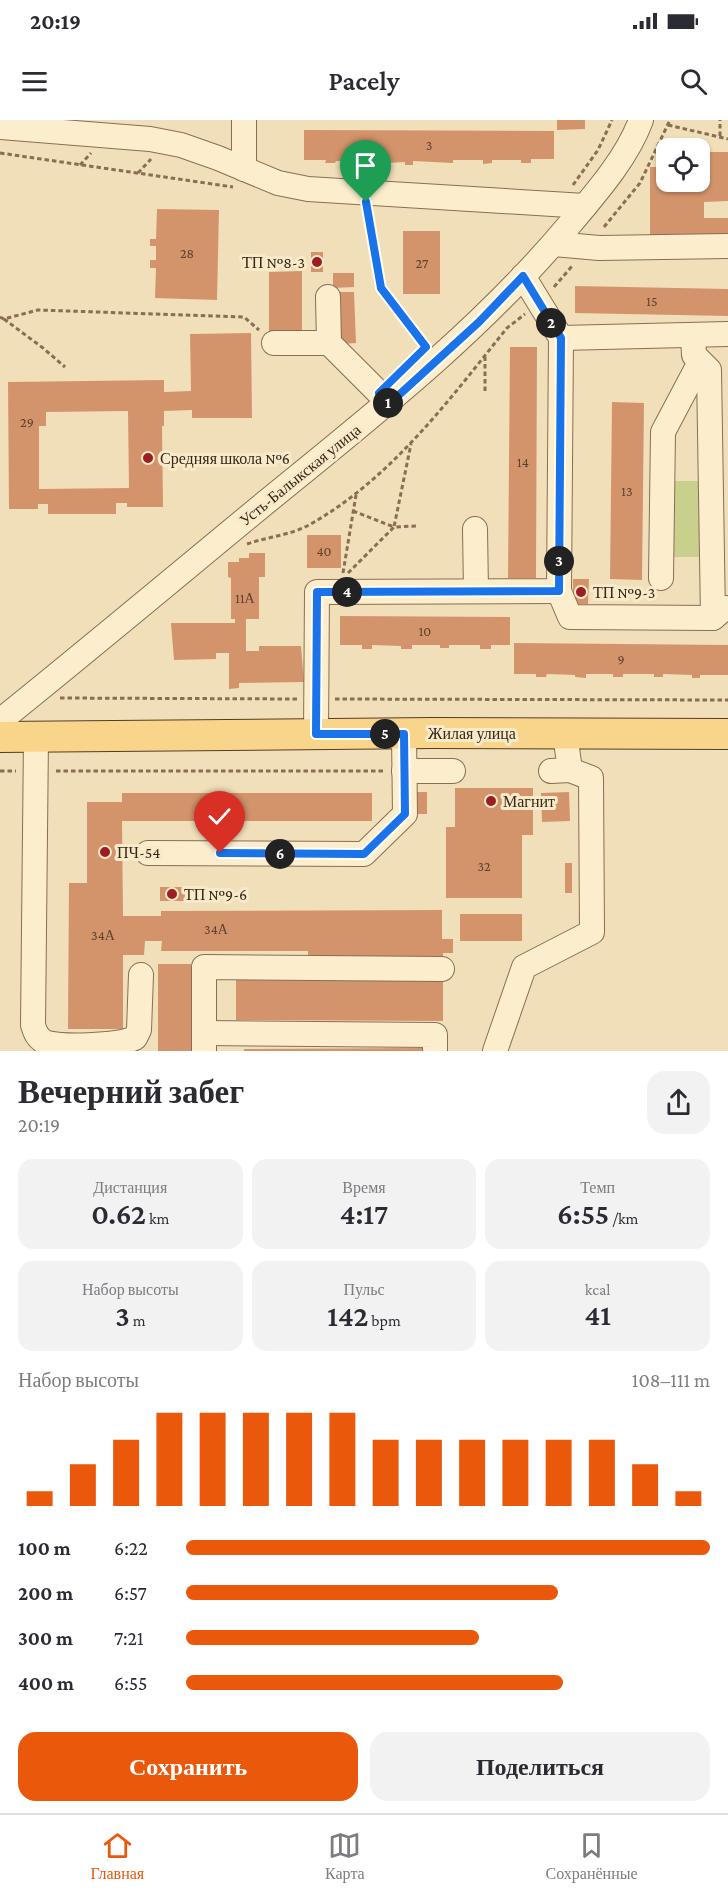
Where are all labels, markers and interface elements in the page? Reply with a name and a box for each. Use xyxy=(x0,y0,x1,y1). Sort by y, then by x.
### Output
text: 20:19 xyxy=(30,9,81,34)
icon: menu xyxy=(18,65,51,98)
icon: search xyxy=(677,65,710,98)
text: Pacely xyxy=(328,66,400,96)
house number: 3 xyxy=(426,137,432,153)
map controls xyxy=(656,138,710,192)
button: locate xyxy=(656,138,710,192)
pin xyxy=(340,140,391,202)
icon: arrive xyxy=(349,149,382,182)
house number: 28 xyxy=(180,245,194,261)
place label: ТП №8-3 xyxy=(242,254,305,271)
marker: ТП №8-3 xyxy=(310,255,324,269)
house number: 27 xyxy=(416,255,429,271)
house number: 15 xyxy=(646,293,658,309)
pin: 2 xyxy=(536,308,566,338)
text: 2 xyxy=(547,314,555,331)
pin: 1 xyxy=(373,388,403,418)
text: 1 xyxy=(385,394,391,411)
house number: 29 xyxy=(20,414,34,430)
street label: Усть-Балыкская улица xyxy=(236,421,365,530)
place label: Средняя школа №6 xyxy=(160,450,290,468)
marker: Средняя школа №6 xyxy=(141,451,155,465)
house number: 14 xyxy=(517,454,529,470)
house number: 13 xyxy=(621,483,633,499)
house number: 40 xyxy=(316,543,332,559)
pin: 3 xyxy=(544,546,574,576)
text: 3 xyxy=(555,552,563,569)
pin: 4 xyxy=(332,577,362,607)
text: 4 xyxy=(343,583,351,600)
place label: ТП №9-3 xyxy=(593,584,655,601)
marker: ТП №9-3 xyxy=(574,585,588,599)
house number: 11А xyxy=(235,590,256,606)
house number: 10 xyxy=(419,623,431,639)
house number: 9 xyxy=(617,651,625,667)
pin: 5 xyxy=(370,719,400,749)
text: 5 xyxy=(381,725,389,742)
street label: Жилая улица xyxy=(428,725,516,743)
pin xyxy=(194,791,245,853)
place label: Магнит xyxy=(503,793,555,810)
marker: Магнит xyxy=(484,794,498,808)
icon: check xyxy=(203,800,236,833)
pin: 6 xyxy=(265,839,295,869)
place label: ПЧ-54 xyxy=(117,844,160,861)
marker: ПЧ-54 xyxy=(98,845,112,859)
text: 6 xyxy=(276,845,284,862)
house number: 32 xyxy=(477,858,491,874)
place label: ТП №9-6 xyxy=(184,886,247,903)
marker: ТП №9-6 xyxy=(165,887,179,901)
house number: 34А xyxy=(204,921,229,937)
house number: 34А xyxy=(91,927,116,943)
button: share xyxy=(647,1071,710,1134)
text: Вечерний забег xyxy=(18,1073,244,1110)
text: 20:19 xyxy=(18,1114,60,1136)
text: Дистанция xyxy=(93,1179,167,1196)
text: Время xyxy=(342,1179,386,1196)
text: Темп xyxy=(580,1179,615,1196)
text: 0.62 xyxy=(91,1197,146,1230)
text: 4:17 xyxy=(340,1197,388,1230)
text: 6:55 xyxy=(557,1197,609,1230)
text: km xyxy=(146,1210,169,1227)
text: /km xyxy=(609,1210,638,1227)
text: Набор высоты xyxy=(82,1281,179,1298)
text: Пульс xyxy=(343,1281,385,1298)
text: kcal xyxy=(585,1281,611,1298)
text: 41 xyxy=(584,1298,611,1331)
text: 3 xyxy=(115,1299,130,1332)
text: 142 xyxy=(327,1299,368,1332)
text: m xyxy=(130,1312,145,1329)
text: bpm xyxy=(368,1312,401,1329)
text: Набор высоты xyxy=(18,1369,139,1391)
text: 108–111 m xyxy=(632,1369,710,1391)
text: 100 m xyxy=(18,1537,71,1559)
text: 6:22 xyxy=(114,1537,148,1559)
text: 200 m xyxy=(18,1582,73,1604)
text: 6:57 xyxy=(114,1582,147,1604)
text: 300 m xyxy=(18,1627,73,1649)
text: 7:21 xyxy=(114,1627,144,1649)
text: 400 m xyxy=(18,1672,74,1694)
text: 6:55 xyxy=(114,1672,147,1694)
button: Сохранить xyxy=(18,1732,358,1801)
button: Поделиться xyxy=(370,1732,710,1801)
tab: Главная xyxy=(90,1829,144,1883)
tab: Карта xyxy=(325,1829,365,1883)
tab: Сохранённые xyxy=(546,1829,638,1883)

